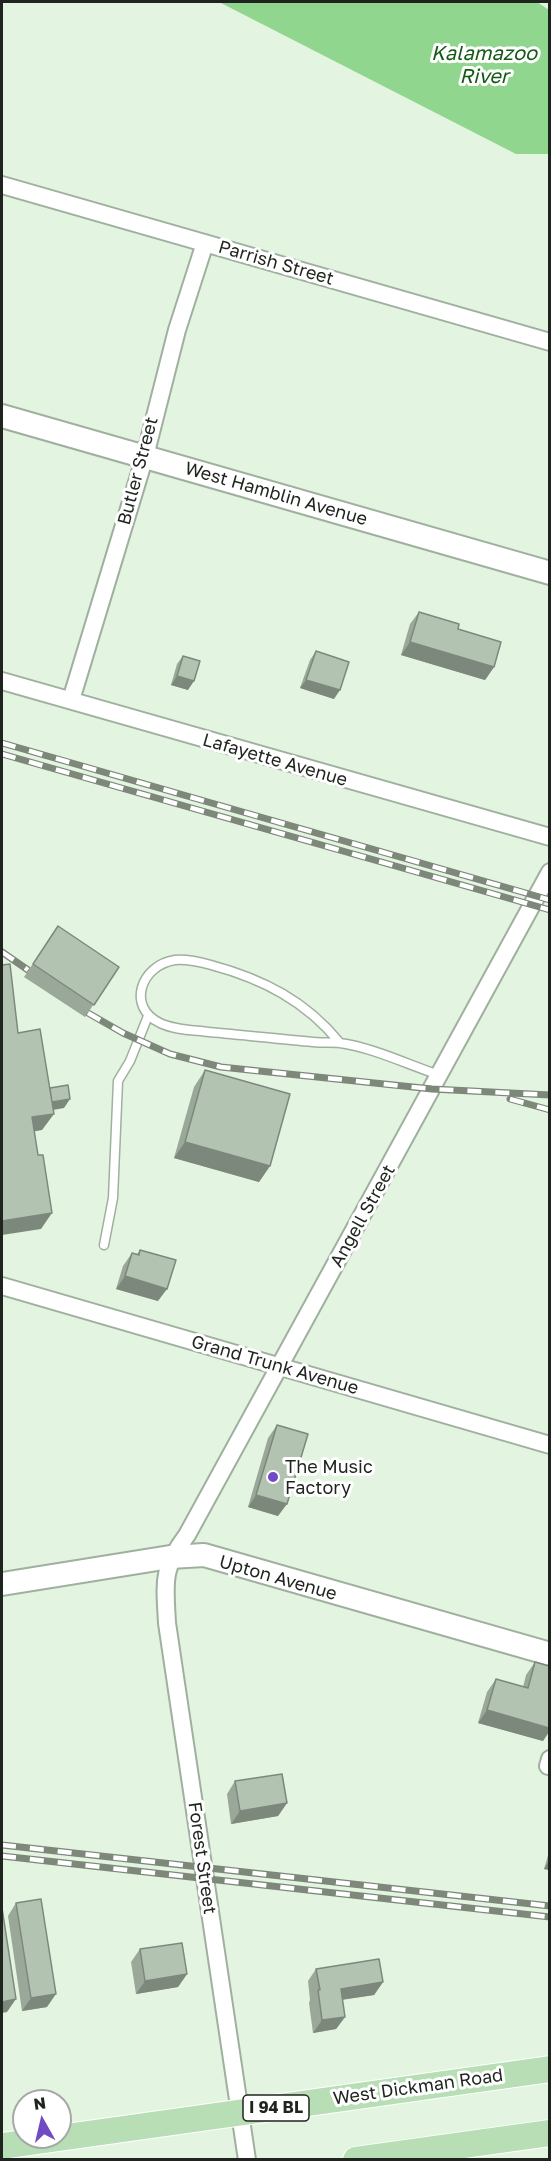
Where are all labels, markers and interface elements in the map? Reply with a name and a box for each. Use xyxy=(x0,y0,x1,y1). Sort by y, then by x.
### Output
water label: Kalamazoo River xyxy=(431,42,537,89)
street label: Parrish Street xyxy=(216,236,336,290)
street label: Butler Street xyxy=(113,415,163,527)
street label: West Hamblin Avenue xyxy=(182,458,370,530)
street label: Lafayette Avenue xyxy=(200,729,350,791)
street label: Angell Street xyxy=(326,1161,400,1271)
street label: Grand Trunk Avenue xyxy=(189,1331,361,1399)
place label: The Music Factory xyxy=(285,1456,373,1498)
marker: The Music Factory xyxy=(266,1470,280,1484)
street label: Upton Avenue xyxy=(217,1551,339,1605)
street label: Forest Street xyxy=(183,1800,221,1916)
street label: West Dickman Road xyxy=(332,2064,504,2110)
north arrow xyxy=(12,2089,72,2149)
text: N xyxy=(32,2092,47,2114)
road number: I 94 BL xyxy=(243,2095,309,2121)

